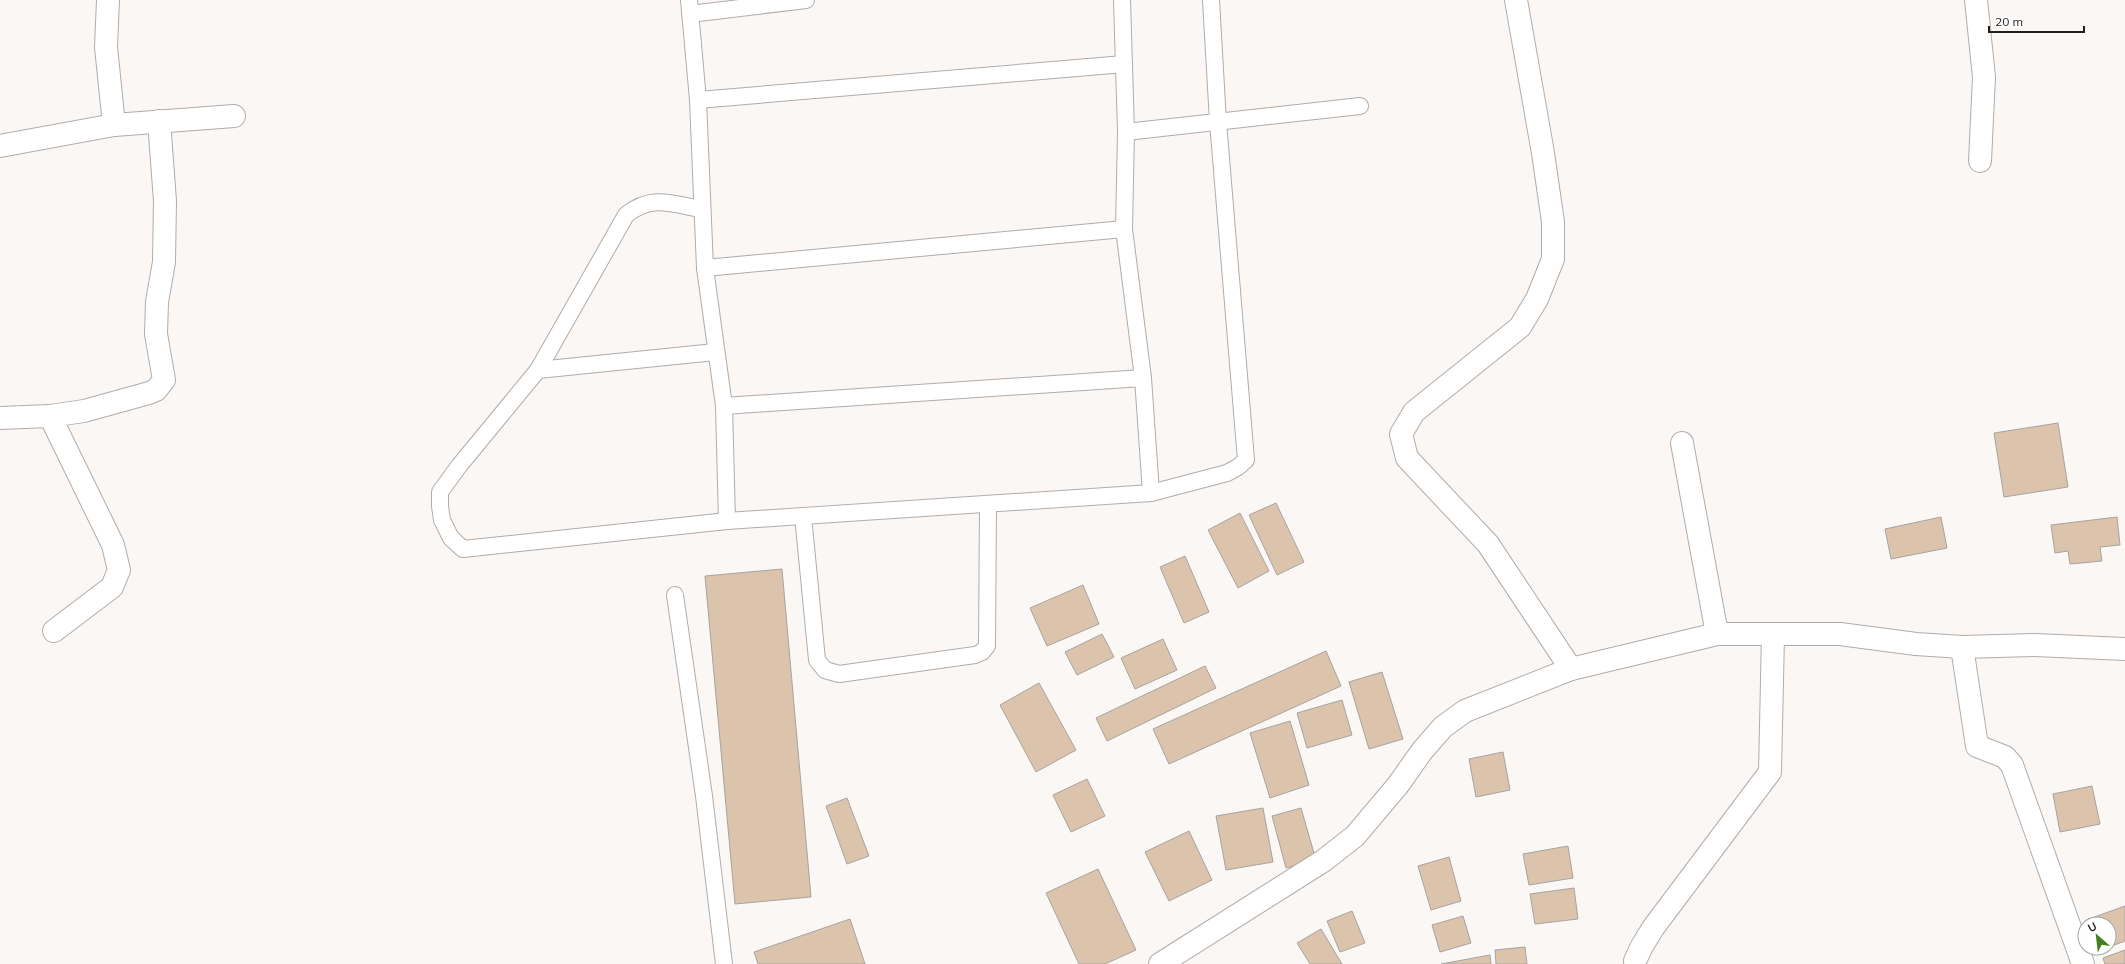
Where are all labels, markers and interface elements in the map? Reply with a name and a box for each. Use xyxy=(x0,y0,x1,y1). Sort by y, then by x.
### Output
scale bar xyxy=(1989,8,2084,34)
text: 20 m xyxy=(1995,14,2023,29)
north arrow xyxy=(2077,916,2117,956)
text: U xyxy=(2085,919,2099,935)

